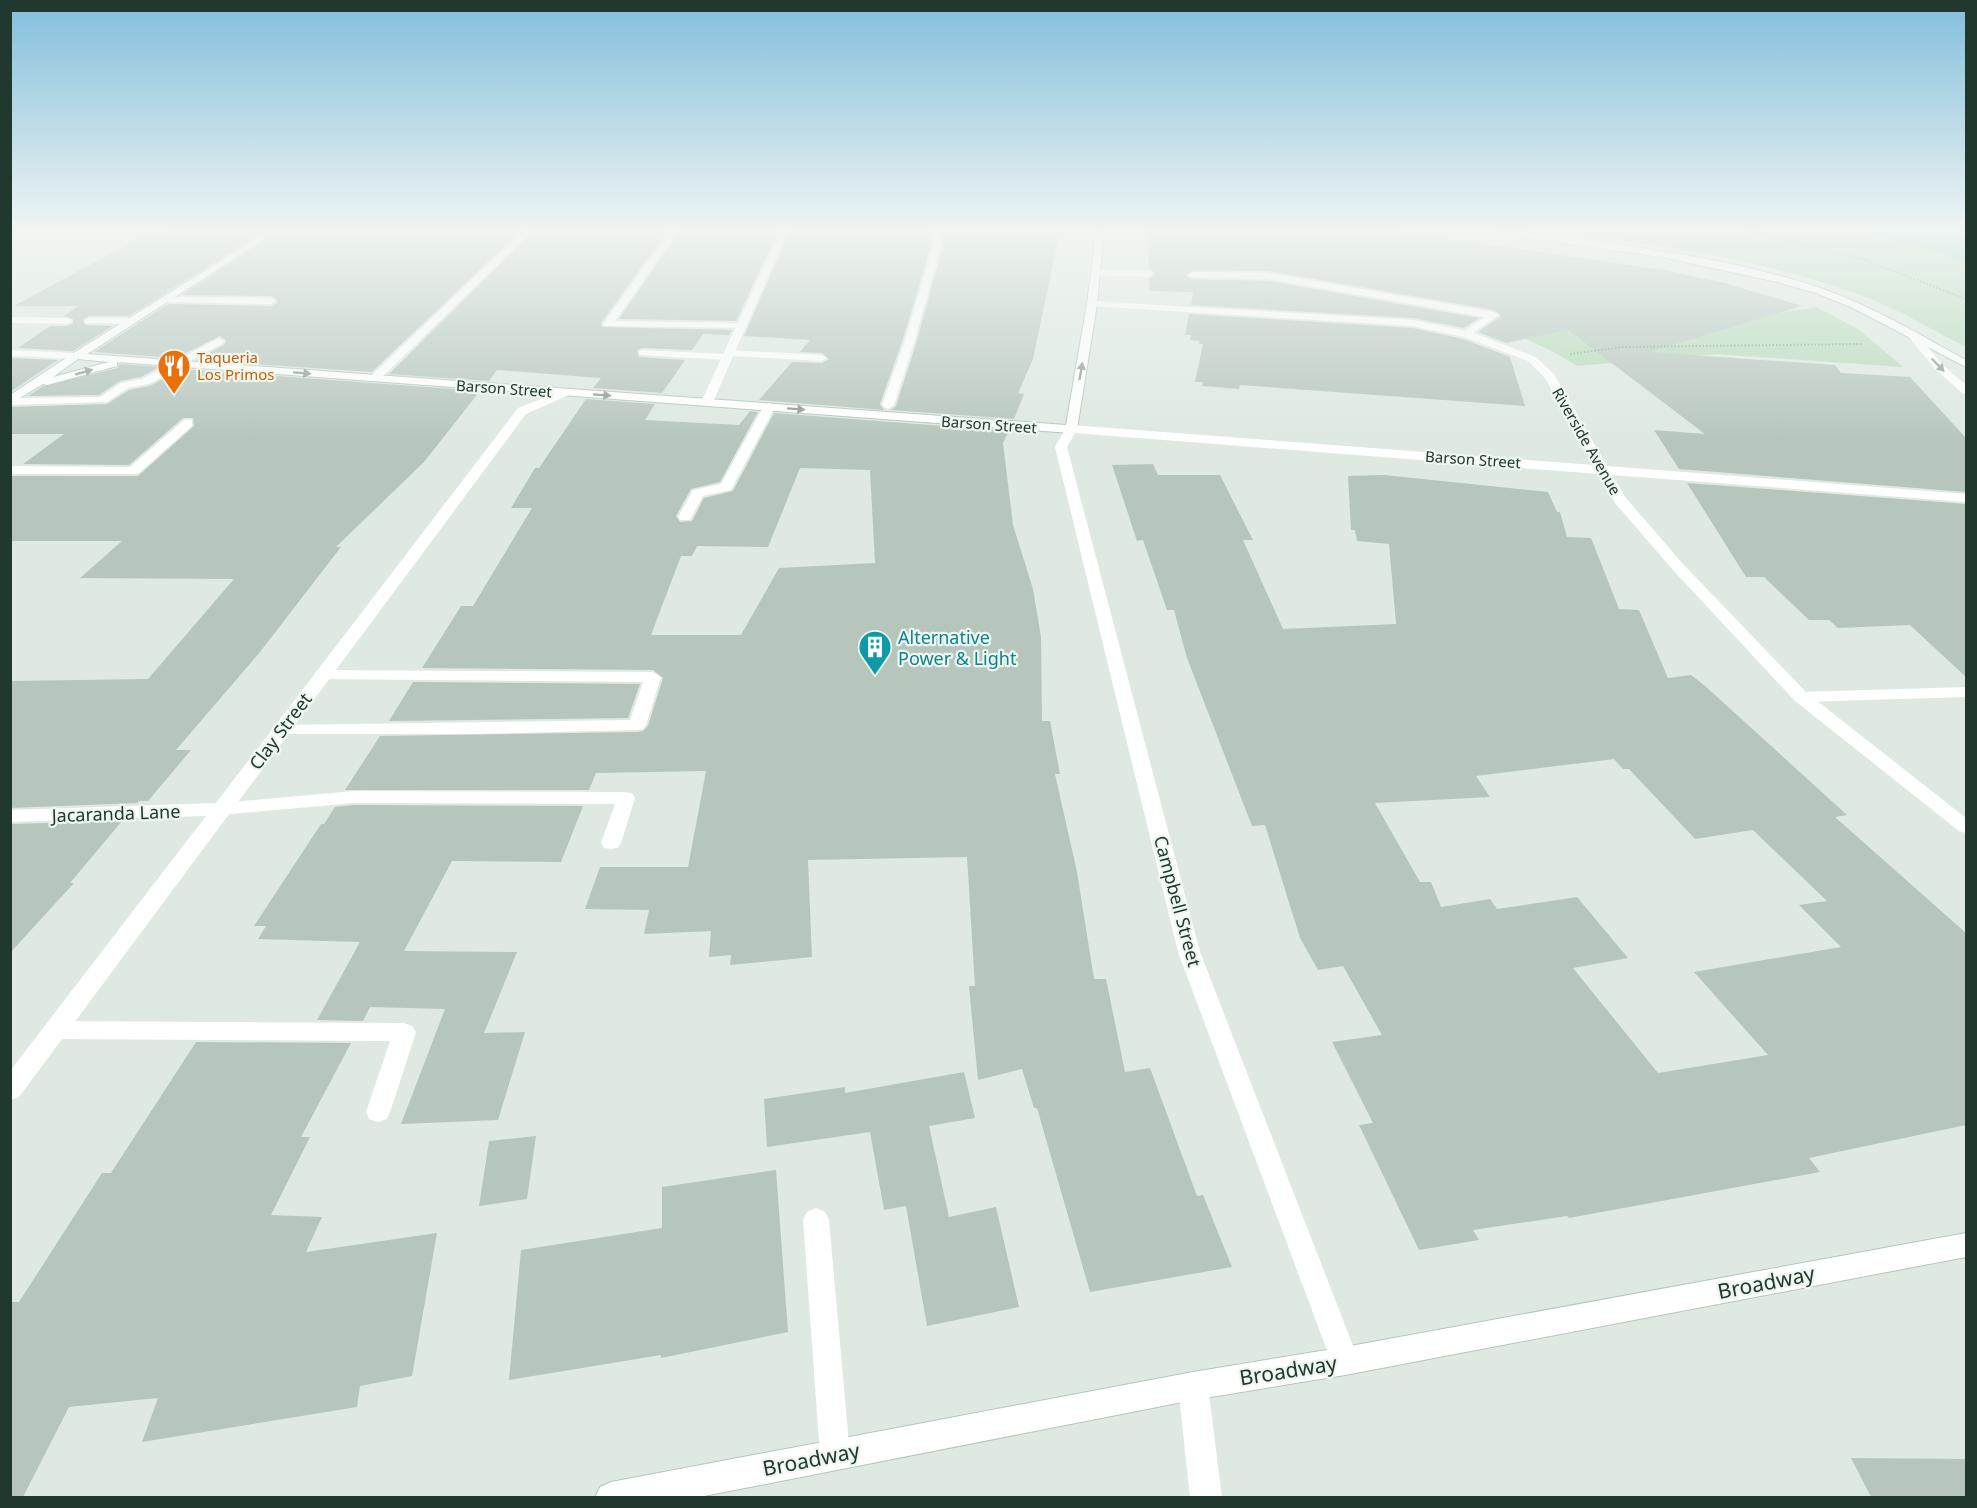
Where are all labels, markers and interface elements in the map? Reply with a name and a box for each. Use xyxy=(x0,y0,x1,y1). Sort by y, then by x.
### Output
place label: Taqueria Los Primos xyxy=(197,347,274,384)
restaurant icon: Taqueria Los Primos xyxy=(156,348,192,395)
one-way arrow xyxy=(1931,358,1945,372)
one-way arrow xyxy=(1076,362,1085,381)
one-way arrow xyxy=(75,366,93,376)
one-way arrow xyxy=(293,368,312,378)
street label: Barson Street xyxy=(456,375,553,401)
street label: Riverside Avenue xyxy=(1548,384,1626,498)
one-way arrow xyxy=(592,390,611,400)
one-way arrow xyxy=(787,404,806,414)
street label: Barson Street xyxy=(941,411,1038,437)
street label: Barson Street xyxy=(1425,446,1522,472)
place label: Alternative Power & Light xyxy=(898,625,1017,670)
building icon: Alternative Power & Light xyxy=(857,629,893,676)
street label: Clay Street xyxy=(243,687,317,774)
street label: Jacaranda Lane xyxy=(49,799,181,827)
street label: Campbell Street xyxy=(1149,833,1207,970)
street label: Broadway xyxy=(1715,1259,1817,1305)
street label: Broadway xyxy=(1237,1348,1339,1392)
street label: Broadway xyxy=(760,1436,862,1482)

